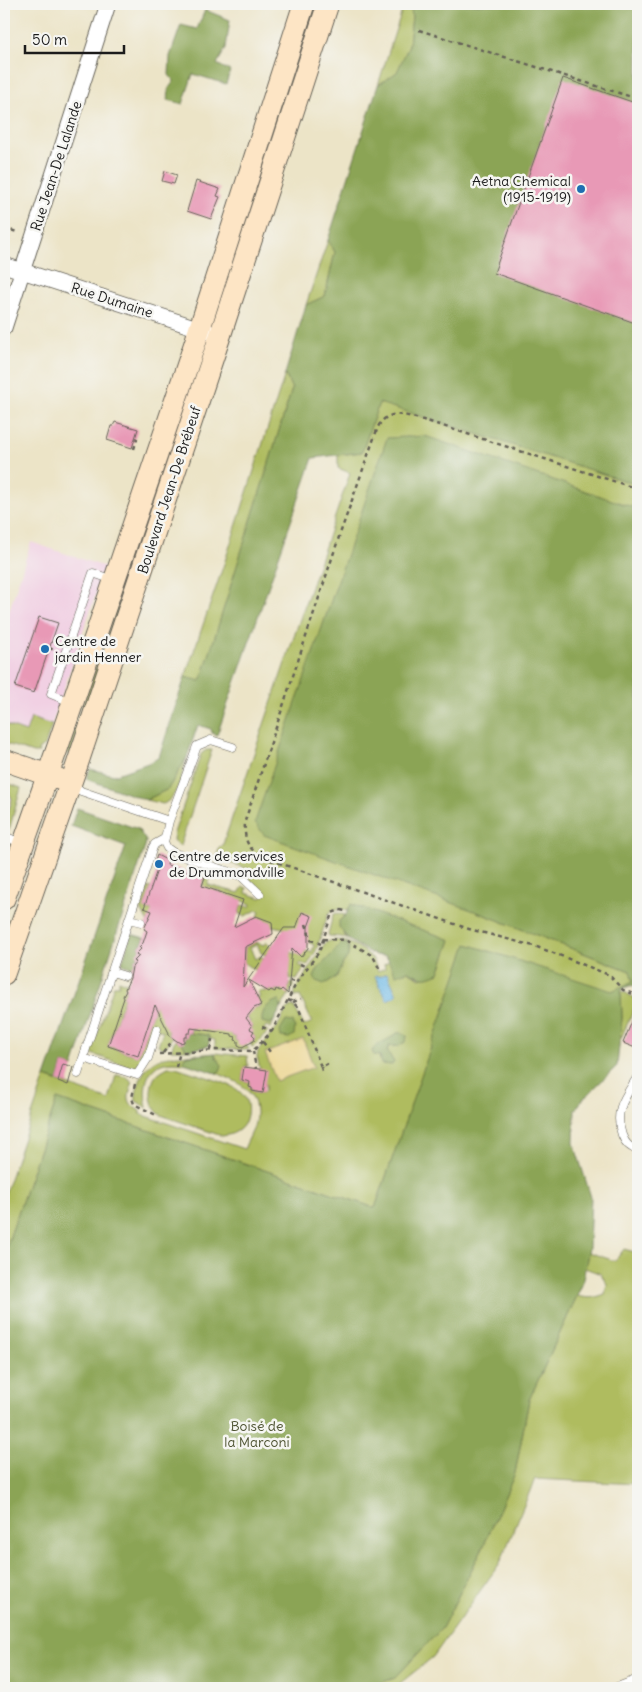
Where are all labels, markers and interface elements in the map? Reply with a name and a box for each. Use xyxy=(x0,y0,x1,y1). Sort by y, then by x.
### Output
scale bar xyxy=(25,22,124,54)
text: 50 m xyxy=(32,30,67,49)
street label: Rue Jean-De Lalande xyxy=(26,99,86,233)
place label: Aetna Chemical (1915-1919) xyxy=(472,172,571,206)
marker: Aetna Chemical (1915-1919) xyxy=(575,183,587,195)
street label: Rue Dumaine xyxy=(69,278,155,322)
street label: Boulevard Jean-De Brébeuf xyxy=(133,404,205,576)
place label: Centre de jardin Henner xyxy=(54,632,142,666)
marker: Centre de jardin Henner xyxy=(39,643,51,655)
place label: Centre de services de Drummondville xyxy=(169,847,284,881)
marker: Centre de services de Drummondville xyxy=(153,858,165,870)
park label: Boisé de la Marconi xyxy=(224,1417,290,1451)

